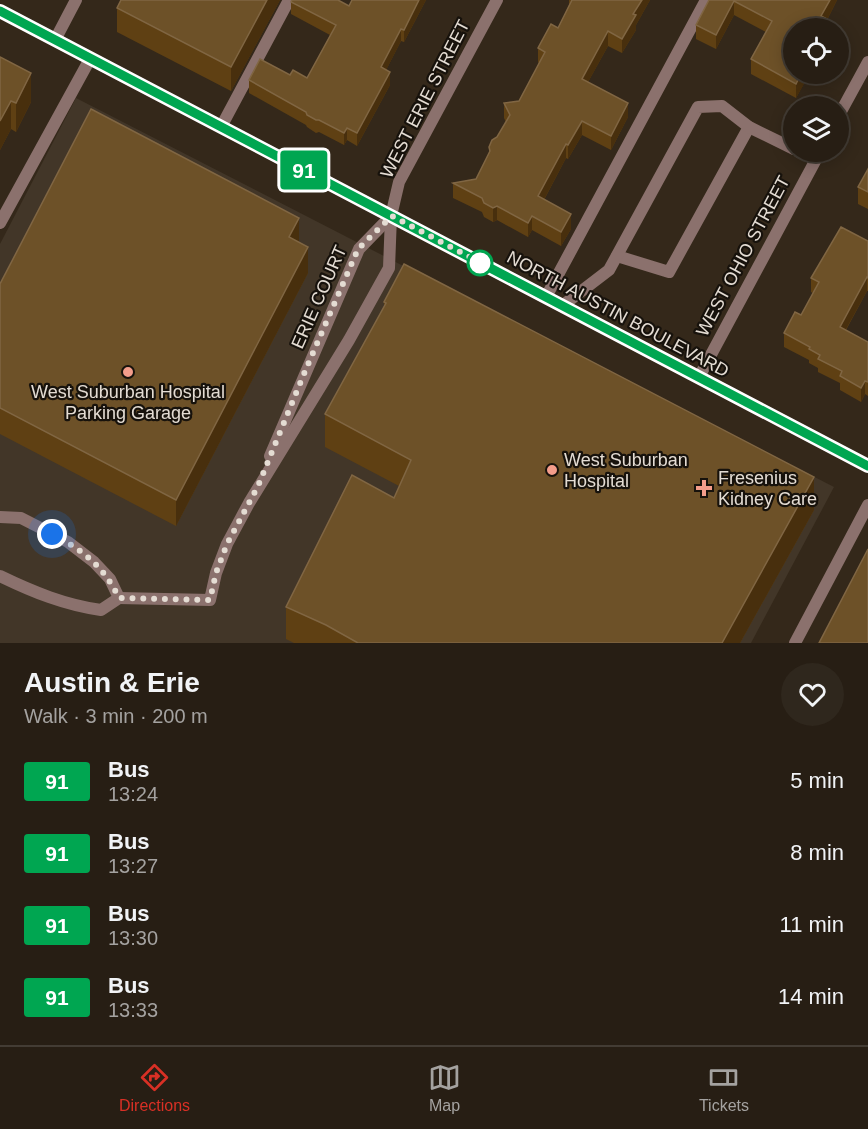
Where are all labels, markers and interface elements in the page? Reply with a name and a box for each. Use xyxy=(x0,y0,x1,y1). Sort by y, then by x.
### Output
street label: WEST ERIE STREET xyxy=(376,17,474,181)
map controls xyxy=(783,18,849,162)
button: locate xyxy=(783,18,849,84)
button: layers xyxy=(783,96,849,162)
line badge: 91 xyxy=(277,150,331,190)
text: 91 xyxy=(292,159,316,182)
street label: WEST OHIO STREET xyxy=(692,172,794,340)
street label: ERIE COURT xyxy=(287,242,351,352)
street label: NORTH AUSTIN BOULEVARD xyxy=(504,247,732,381)
unlabelled marker xyxy=(467,250,493,276)
marker: West Suburban Hospital Parking Garage xyxy=(121,365,135,379)
place label: West Suburban Hospital Parking Garage xyxy=(31,382,225,423)
place label: West Suburban Hospital xyxy=(564,450,688,491)
marker: West Suburban Hospital xyxy=(545,463,559,477)
place label: Fresenius Kidney Care xyxy=(718,468,817,509)
marker: Fresenius Kidney Care xyxy=(695,479,713,497)
your location xyxy=(37,519,67,549)
button: heart xyxy=(781,663,844,726)
text: Austin & Erie xyxy=(24,667,200,698)
text: Walk · 3 min · 200 m xyxy=(24,705,208,727)
text: Bus xyxy=(108,757,150,782)
text: 5 min xyxy=(790,768,844,793)
text: 91 xyxy=(45,770,69,793)
text: 13:24 xyxy=(108,783,158,805)
text: Bus xyxy=(108,829,150,854)
text: 8 min xyxy=(790,840,844,865)
text: 91 xyxy=(45,842,69,865)
text: 13:27 xyxy=(108,855,158,877)
text: Bus xyxy=(108,901,150,926)
text: 11 min xyxy=(780,912,844,937)
text: 91 xyxy=(45,914,69,937)
text: 13:30 xyxy=(108,927,158,949)
text: Bus xyxy=(108,973,150,998)
text: 14 min xyxy=(778,984,844,1009)
text: 91 xyxy=(45,986,69,1009)
text: 13:33 xyxy=(108,999,158,1021)
tab: Directions xyxy=(119,1061,190,1115)
tab: Map xyxy=(428,1061,461,1115)
tab: Tickets xyxy=(699,1061,749,1115)

